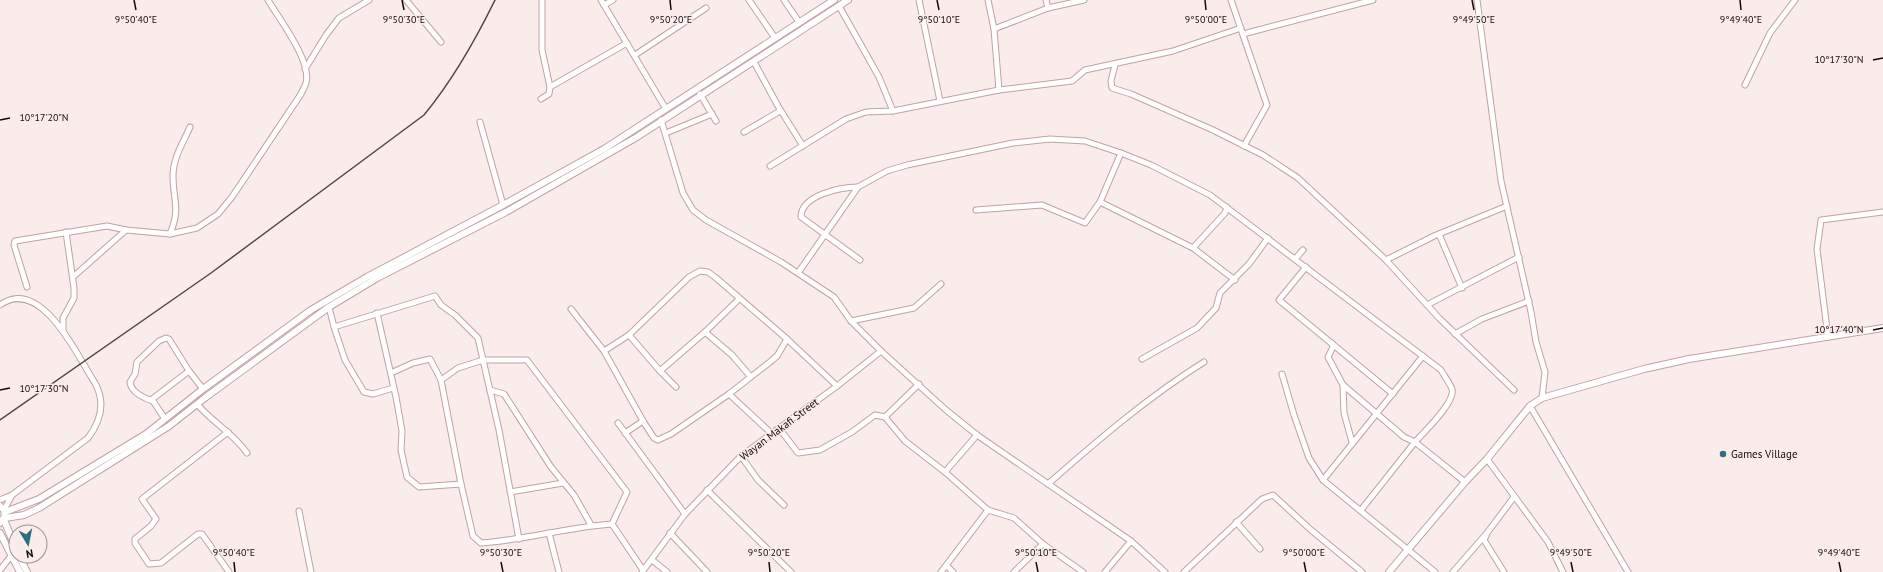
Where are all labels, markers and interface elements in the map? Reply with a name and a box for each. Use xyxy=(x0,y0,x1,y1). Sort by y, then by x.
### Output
text: 9°50'40"E xyxy=(115,13,157,26)
text: 9°50'30"E xyxy=(383,13,425,26)
text: 9°50'20"E xyxy=(650,13,692,26)
text: 9°50'10"E xyxy=(918,13,960,26)
text: 9°50'00"E xyxy=(1185,13,1227,26)
text: 9°49'50"E xyxy=(1453,13,1495,26)
text: 9°49'40"E xyxy=(1720,13,1762,26)
text: 10°17'30"N xyxy=(1814,53,1864,66)
text: 10°17'20"N xyxy=(19,111,69,124)
text: 10°17'40"N xyxy=(1814,323,1864,336)
text: 10°17'30"N xyxy=(19,382,69,395)
street label: Wayan Makafi Street xyxy=(737,395,822,463)
place label: Games Village xyxy=(1731,447,1798,461)
marker: Games Village xyxy=(1718,449,1728,459)
north arrow xyxy=(8,524,48,564)
text: N xyxy=(25,546,35,561)
text: 9°50'40"E xyxy=(213,546,255,559)
text: 9°50'30"E xyxy=(480,546,522,559)
text: 9°50'20"E xyxy=(748,546,790,559)
text: 9°50'10"E xyxy=(1015,546,1057,559)
text: 9°50'00"E xyxy=(1283,546,1325,559)
text: 9°49'50"E xyxy=(1550,546,1592,559)
text: 9°49'40"E xyxy=(1818,546,1860,559)

